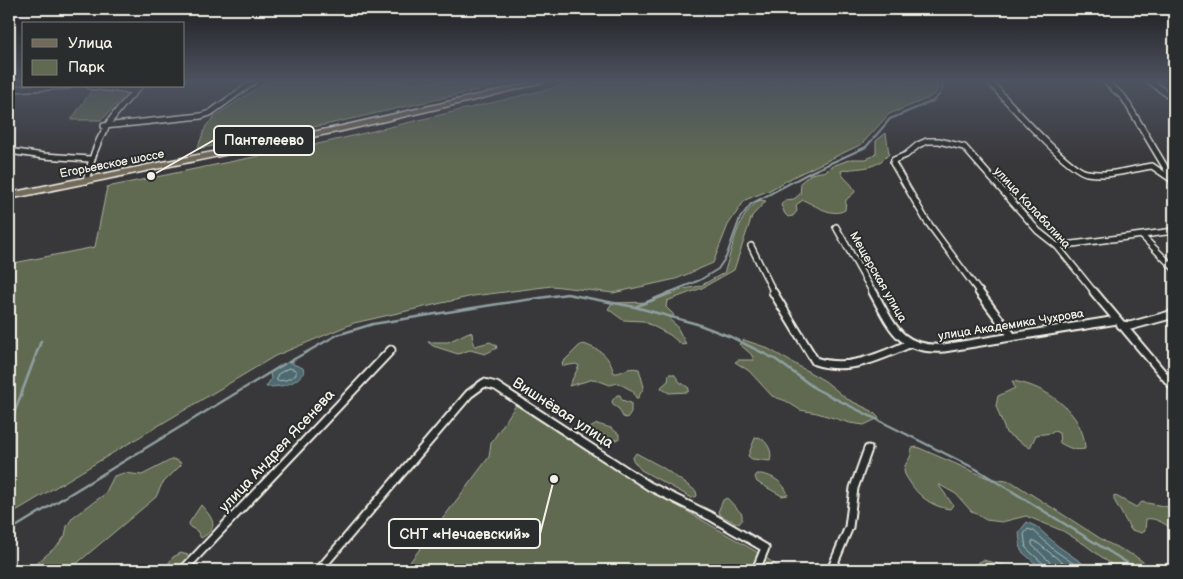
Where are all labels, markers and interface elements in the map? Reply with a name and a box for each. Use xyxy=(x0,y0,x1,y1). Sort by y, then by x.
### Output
legend xyxy=(22,22,185,88)
text: Улица xyxy=(68,34,113,53)
text: Парк xyxy=(68,58,105,77)
callout: Пантелеево xyxy=(214,126,314,155)
text: Пантелеево xyxy=(224,132,304,149)
street label: Егорьевское шоссе xyxy=(58,146,166,182)
street label: улица Калабалина xyxy=(990,164,1074,252)
street label: Мещерская улица xyxy=(846,229,910,325)
street label: улица Академика Чухрова xyxy=(937,306,1085,344)
street label: Вишнёвая улица xyxy=(509,373,617,453)
street label: улица Андрея Ясенева xyxy=(215,385,339,516)
callout: СНТ «Нечаевский» xyxy=(389,519,540,548)
text: СНТ «Нечаевский» xyxy=(399,526,531,543)

